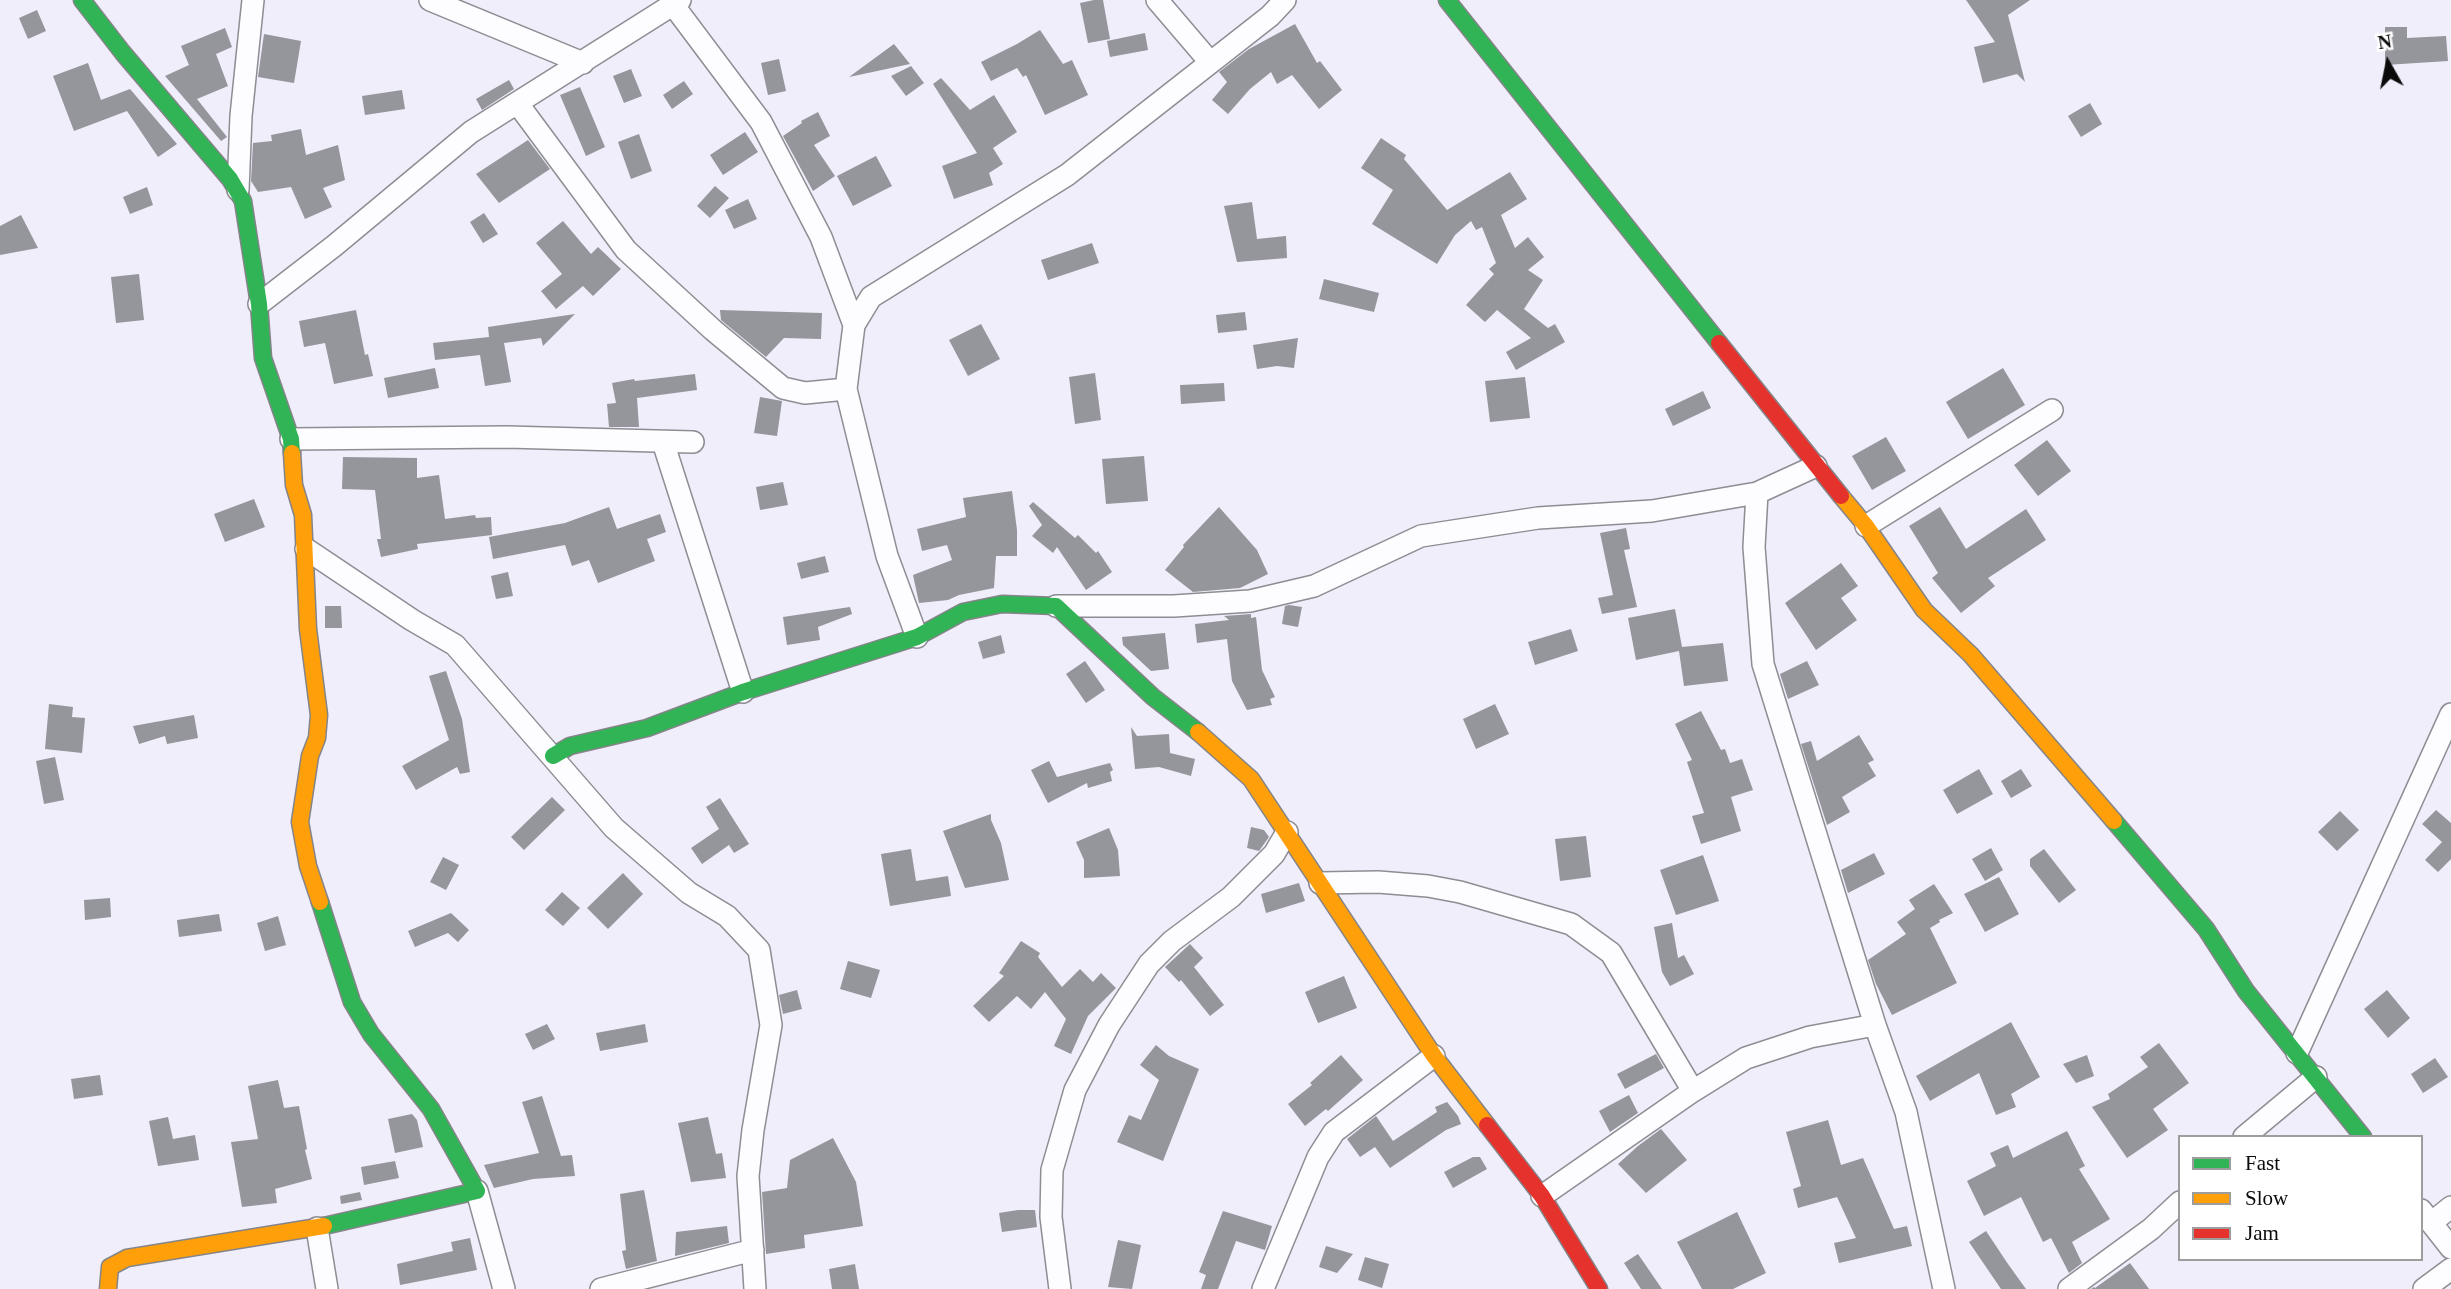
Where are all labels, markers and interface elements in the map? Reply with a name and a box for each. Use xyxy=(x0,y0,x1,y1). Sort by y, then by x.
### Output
north arrow xyxy=(2353,28,2423,98)
text: N xyxy=(2376,30,2393,53)
legend xyxy=(2178,1135,2423,1261)
text: Fast xyxy=(2245,1151,2280,1175)
text: Slow xyxy=(2245,1186,2288,1210)
text: Jam xyxy=(2245,1221,2279,1245)

